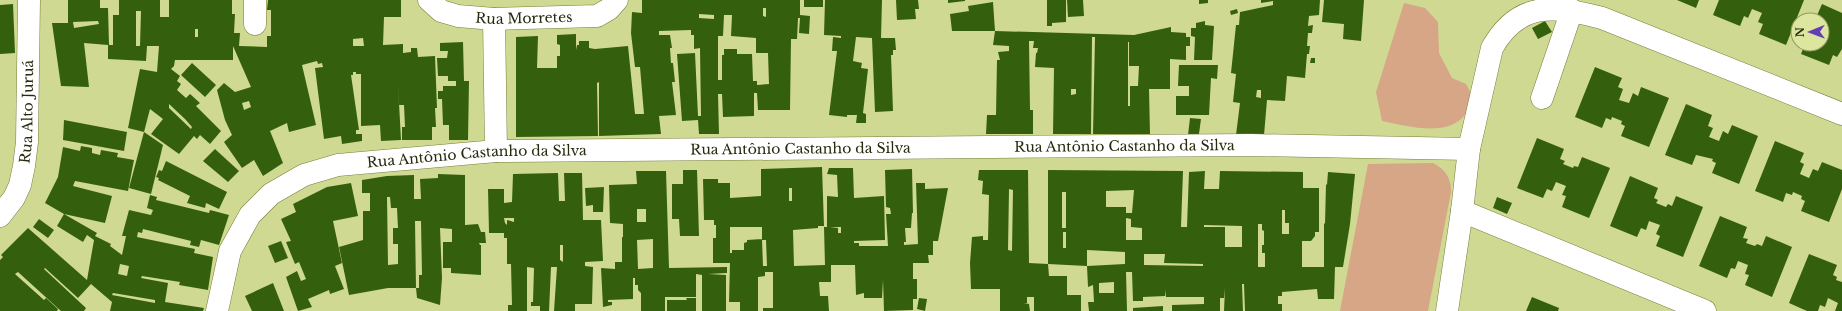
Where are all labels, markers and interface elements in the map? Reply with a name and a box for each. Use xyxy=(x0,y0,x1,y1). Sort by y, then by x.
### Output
street label: Rua Morretes xyxy=(475,8,573,28)
north arrow xyxy=(1790,12,1830,52)
text: N xyxy=(1793,26,1807,37)
street label: Rua Alto Juruá xyxy=(15,59,37,165)
street label: Rua Antônio Castanho da Silva xyxy=(1014,136,1235,156)
street label: Rua Antônio Castanho da Silva xyxy=(690,139,911,158)
street label: Rua Antônio Castanho da Silva xyxy=(366,141,587,171)

